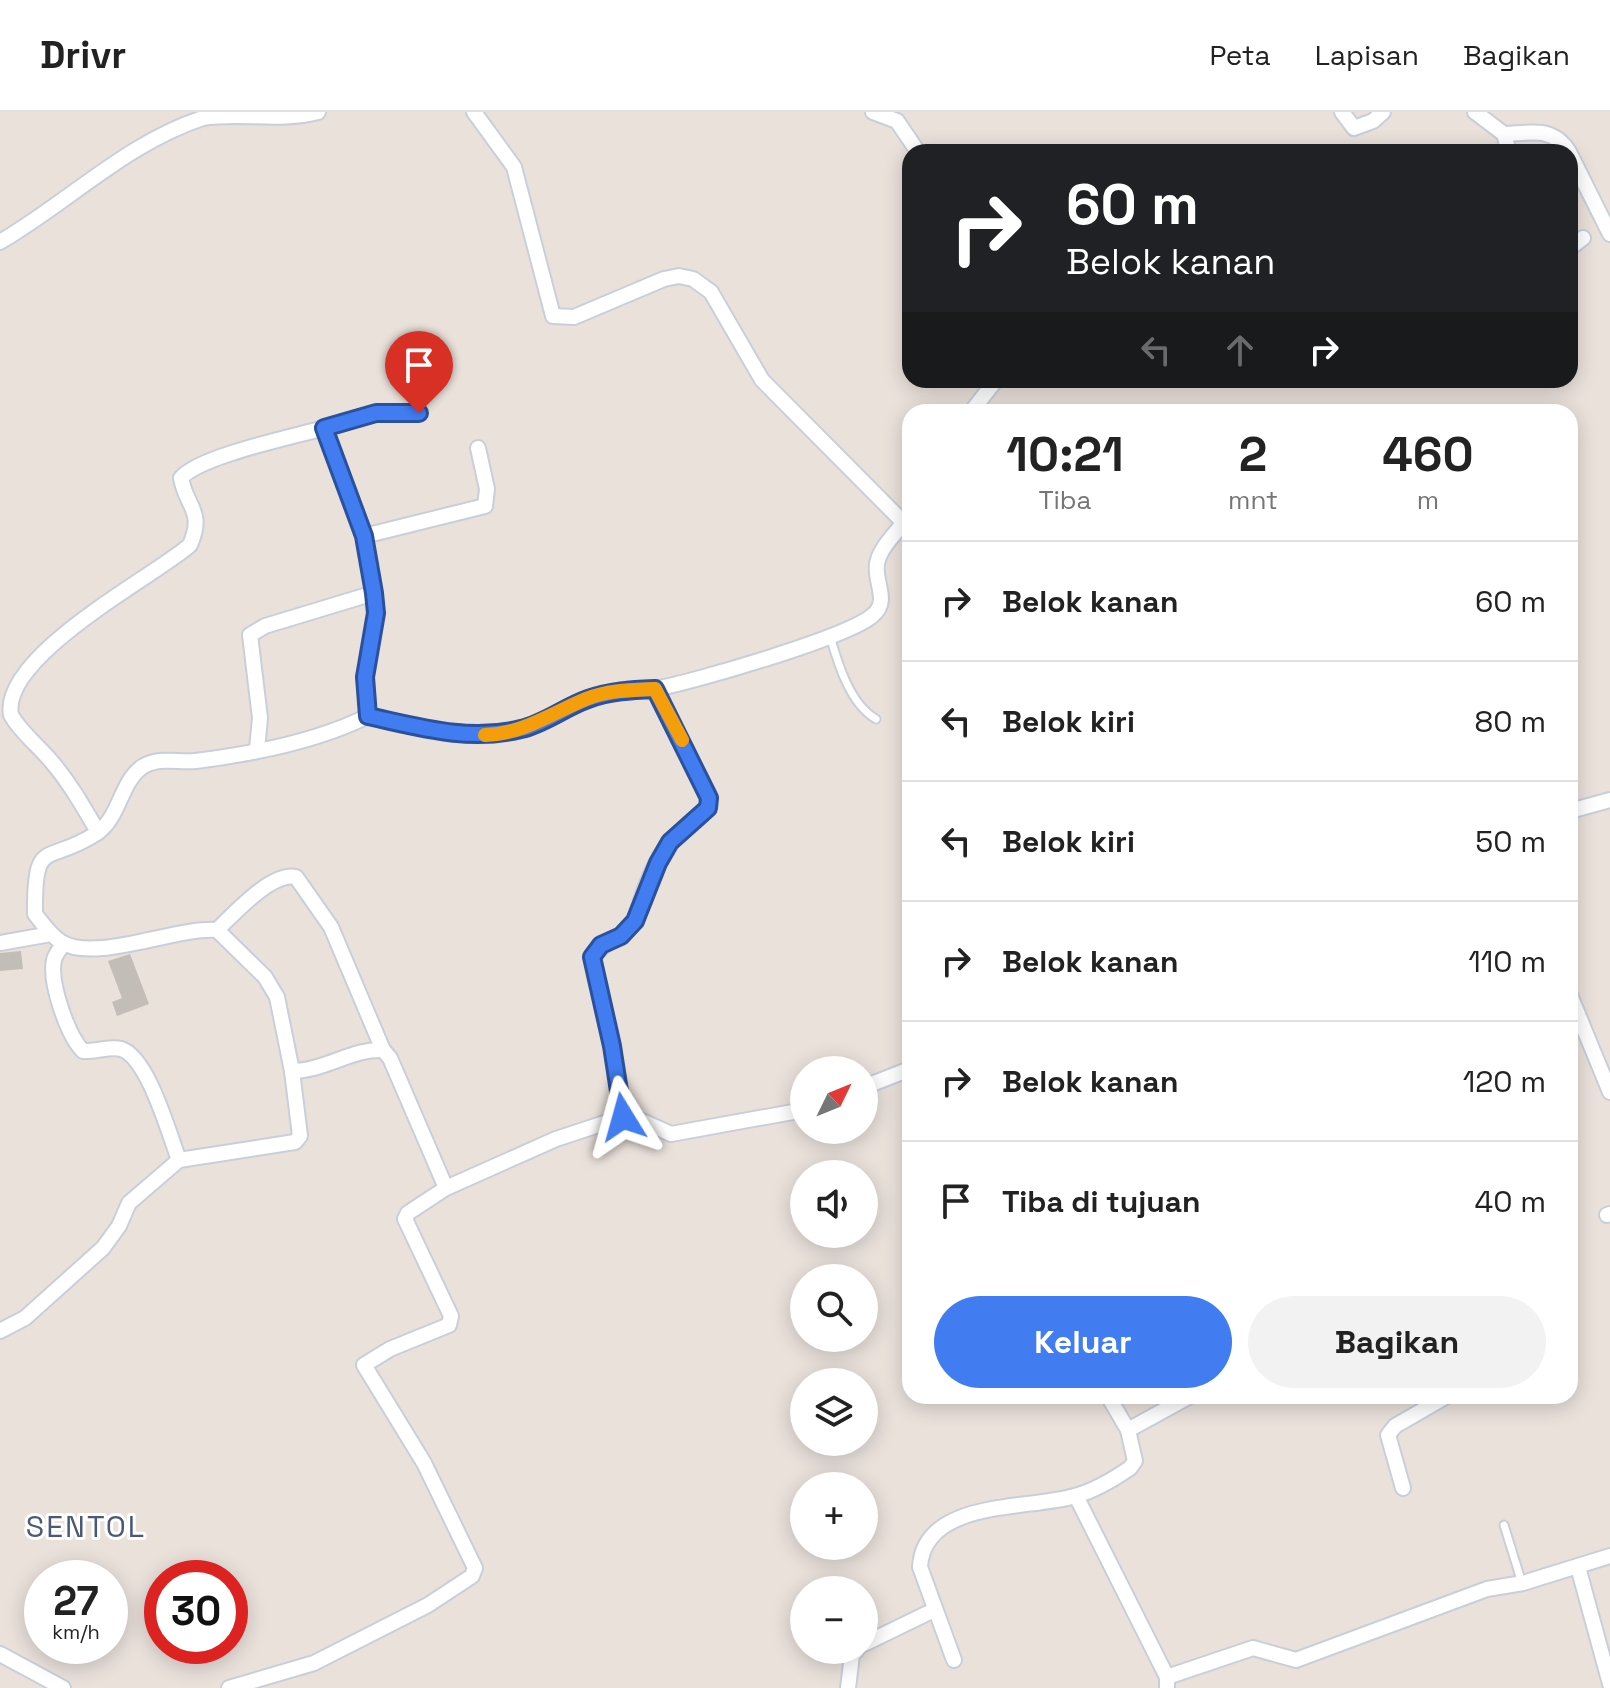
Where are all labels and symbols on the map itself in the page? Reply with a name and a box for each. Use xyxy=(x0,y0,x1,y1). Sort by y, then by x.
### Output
pin xyxy=(385,331,453,413)
north arrow xyxy=(790,1056,878,1144)
position arrow xyxy=(581,1075,665,1159)
district label: SENTOL xyxy=(26,1507,146,1546)
speed limit sign: 30 xyxy=(144,1560,248,1664)

